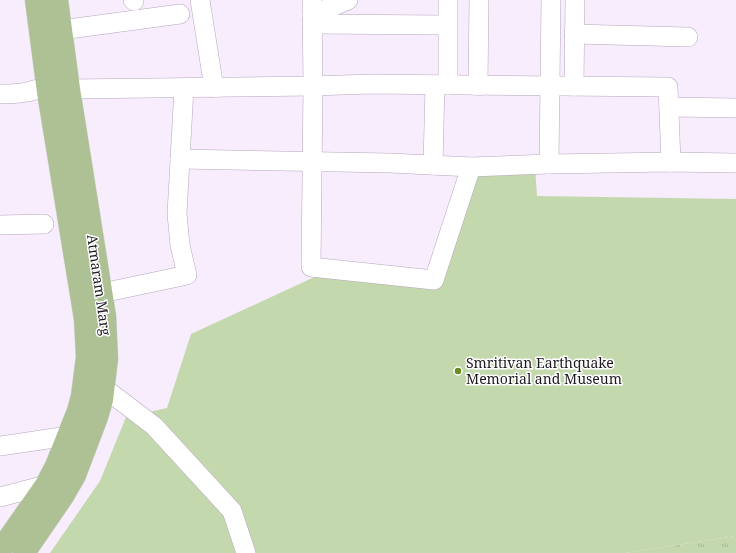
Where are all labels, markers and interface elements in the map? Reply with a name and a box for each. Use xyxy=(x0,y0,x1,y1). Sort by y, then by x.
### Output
street label: Atmaram Marg xyxy=(83,233,116,337)
place label: Smritivan Earthquake Memorial and Museum xyxy=(466,353,622,388)
marker: Smritivan Earthquake Memorial and Museum xyxy=(453,366,463,376)

